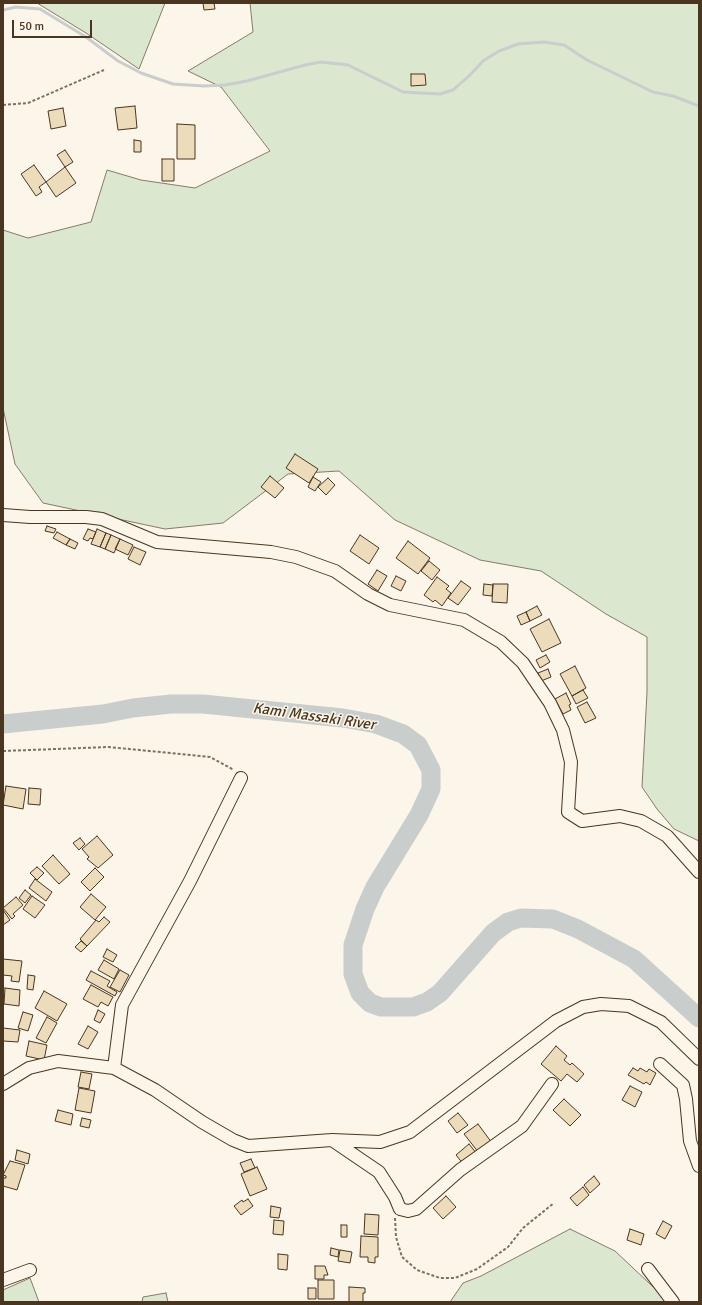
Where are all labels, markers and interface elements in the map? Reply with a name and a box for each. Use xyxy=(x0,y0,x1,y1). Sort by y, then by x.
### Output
scale bar xyxy=(14,12,94,38)
text: 50 m xyxy=(19,19,44,34)
water label: Kami Massaki River xyxy=(252,699,376,735)

